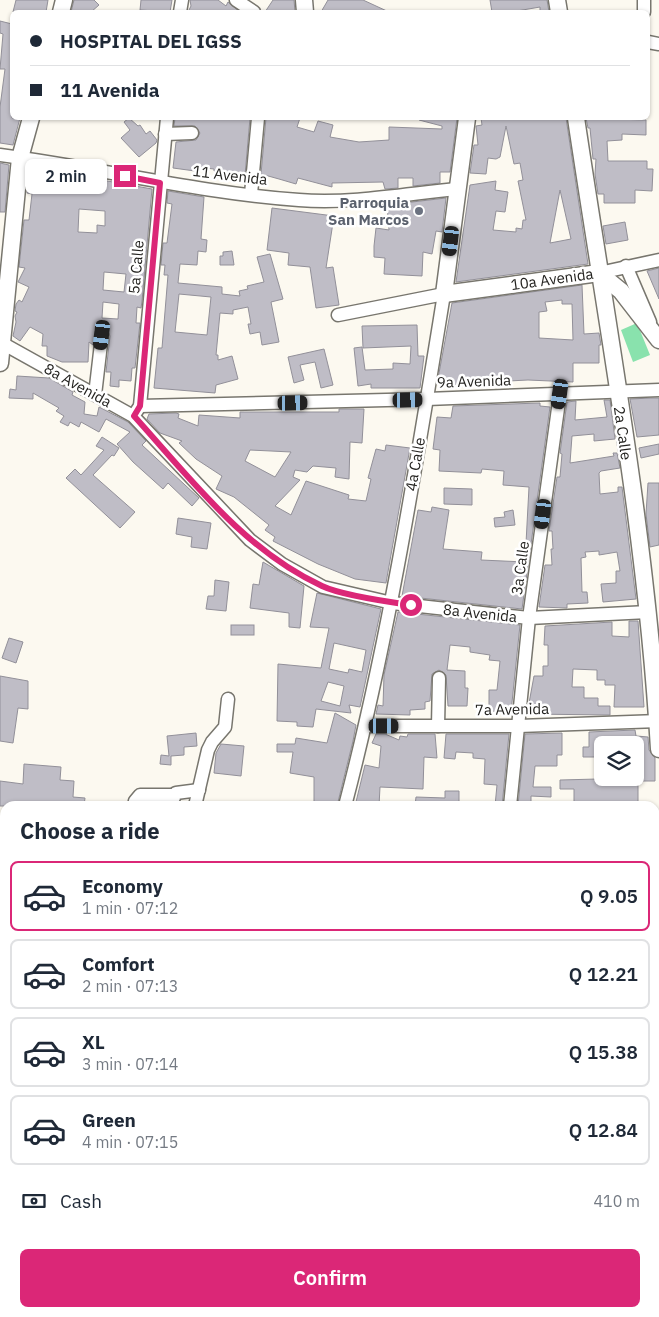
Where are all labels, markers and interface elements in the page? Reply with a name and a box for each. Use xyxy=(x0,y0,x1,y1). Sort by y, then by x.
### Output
text: HOSPITAL DEL IGSS xyxy=(60,29,242,53)
text: 11 Avenida xyxy=(60,78,160,102)
callout: 2 min xyxy=(25,158,108,194)
street label: 11 Avenida xyxy=(191,161,269,189)
route end xyxy=(114,165,136,187)
text: 2 min xyxy=(45,166,87,186)
place label: Parroquia San Marcos xyxy=(328,193,409,229)
marker: Parroquia San Marcos xyxy=(413,205,425,217)
car xyxy=(441,225,460,257)
street label: 5a Calle xyxy=(124,239,148,295)
street label: 10a Avenida xyxy=(509,264,595,294)
car xyxy=(92,319,111,351)
street label: 8a Avenida xyxy=(41,359,115,411)
street label: 9a Avenida xyxy=(437,370,511,392)
car xyxy=(550,378,569,410)
car xyxy=(392,392,423,408)
car xyxy=(277,395,308,411)
street label: 2a Calle xyxy=(610,405,636,461)
street label: 4a Calle xyxy=(401,436,429,492)
car xyxy=(533,498,552,530)
street label: 3a Calle xyxy=(507,540,533,596)
route start xyxy=(400,594,422,616)
street label: 8a Avenida xyxy=(442,600,518,626)
street label: 7a Avenida xyxy=(475,699,549,719)
car xyxy=(369,719,399,734)
map controls xyxy=(594,736,644,786)
button: layers xyxy=(594,736,644,786)
text: Choose a ride xyxy=(20,816,160,845)
icon: car xyxy=(22,874,67,919)
text: Economy xyxy=(82,874,163,898)
text: Q 9.05 xyxy=(580,884,638,908)
text: 1 min · 07:12 xyxy=(82,898,178,918)
icon: car xyxy=(22,952,67,997)
text: Comfort xyxy=(82,952,155,976)
text: Q 12.21 xyxy=(569,962,638,986)
text: 2 min · 07:13 xyxy=(82,976,178,996)
icon: car xyxy=(22,1030,67,1075)
text: XL xyxy=(82,1030,105,1054)
text: Q 15.38 xyxy=(569,1040,638,1064)
text: 3 min · 07:14 xyxy=(82,1054,178,1074)
icon: car xyxy=(22,1108,67,1153)
text: Green xyxy=(82,1108,136,1132)
text: Q 12.84 xyxy=(569,1118,638,1142)
text: 4 min · 07:15 xyxy=(82,1132,178,1152)
icon: cash xyxy=(20,1187,48,1215)
text: Cash xyxy=(60,1189,102,1213)
text: 410 m xyxy=(593,1191,640,1211)
button: Confirm xyxy=(20,1249,640,1307)

